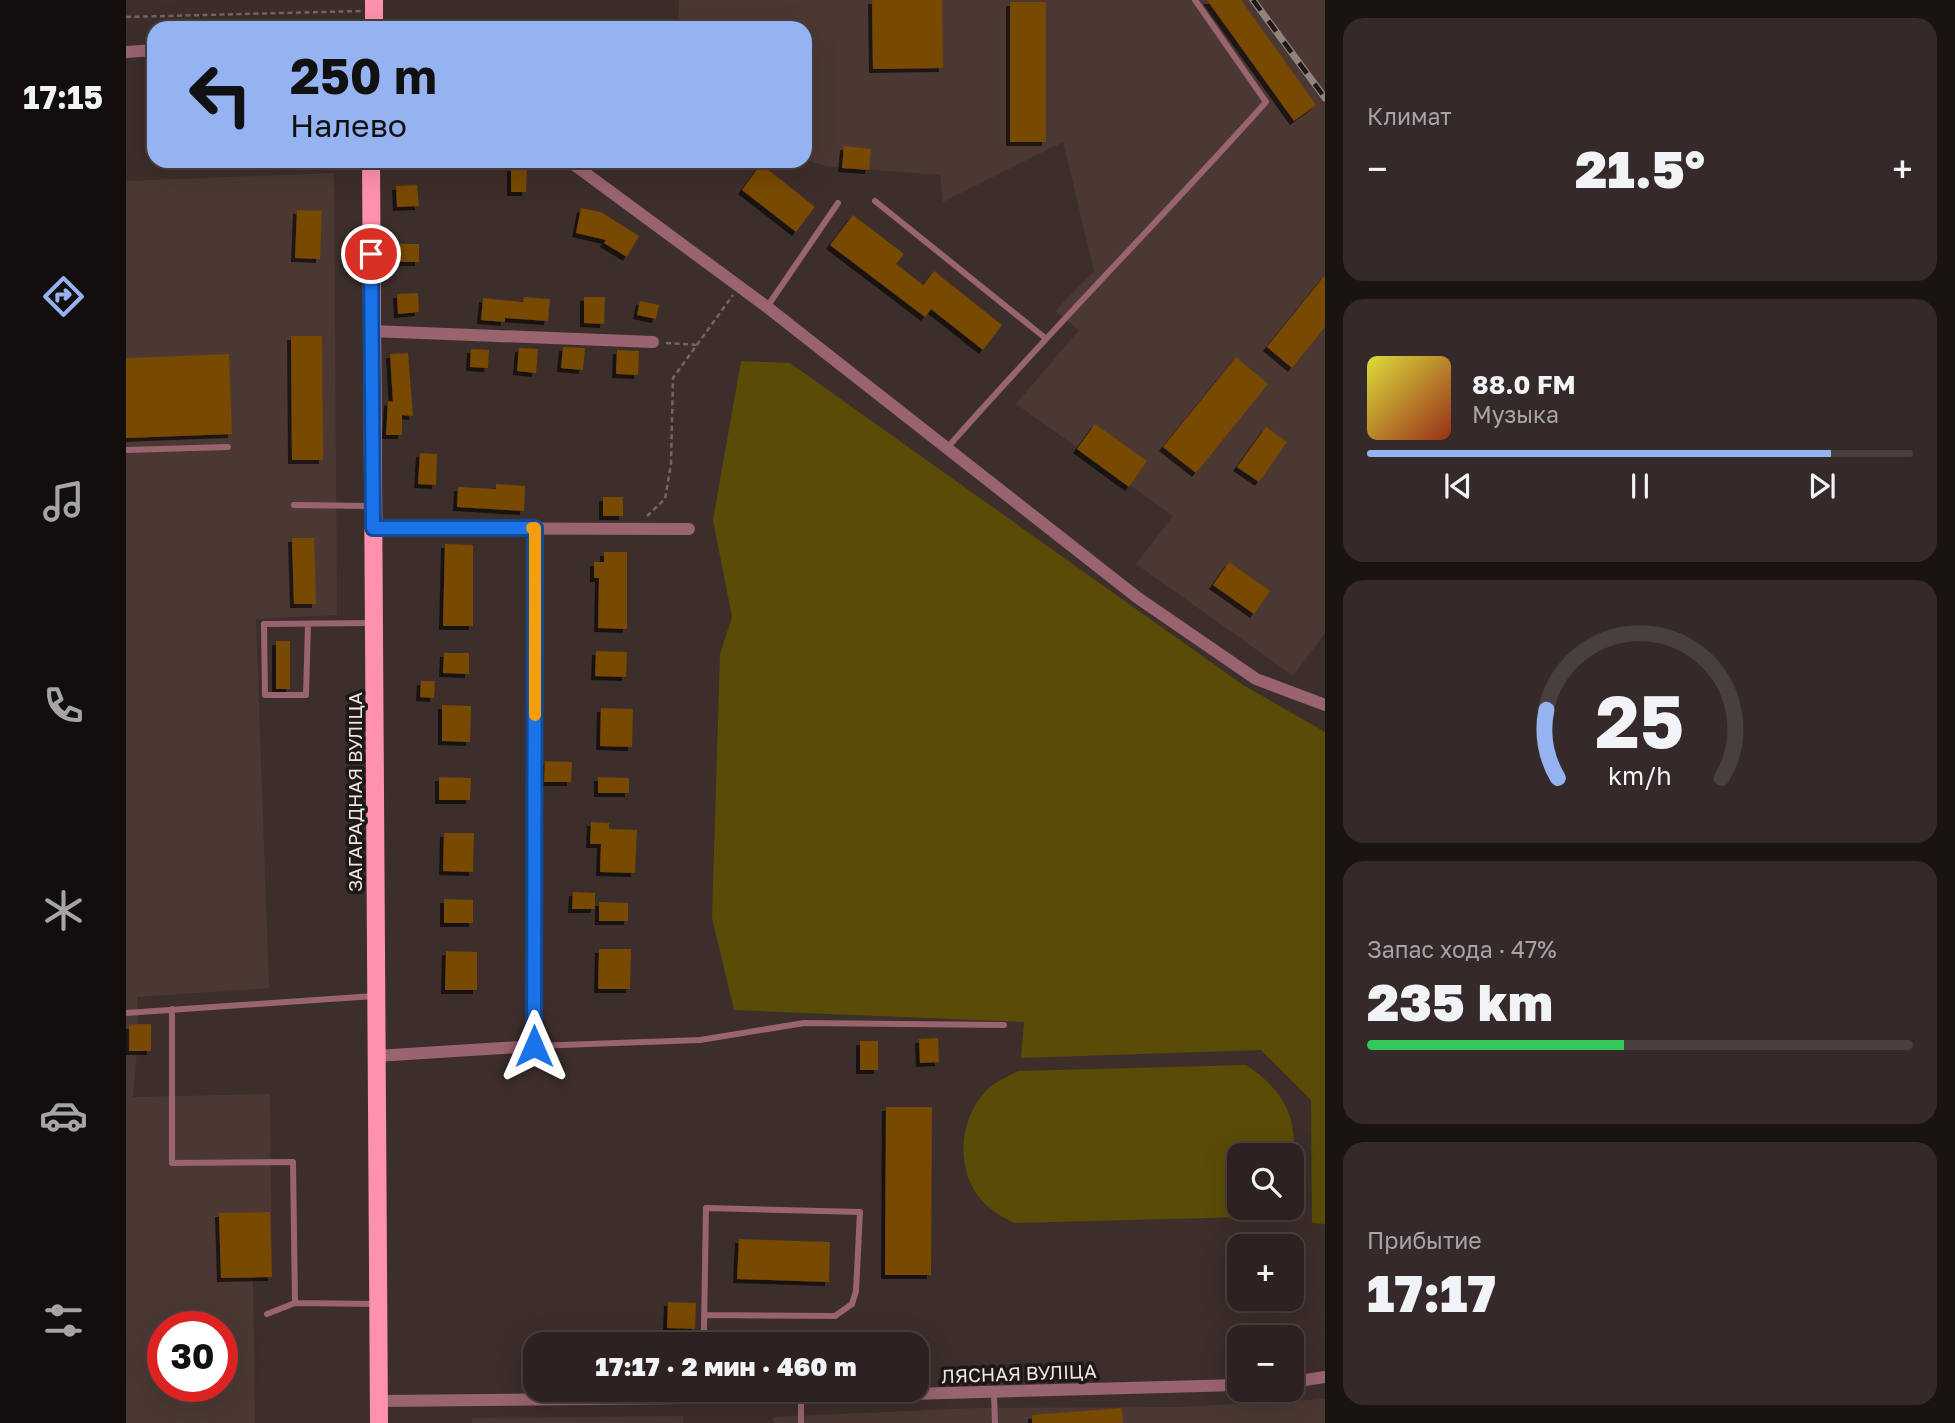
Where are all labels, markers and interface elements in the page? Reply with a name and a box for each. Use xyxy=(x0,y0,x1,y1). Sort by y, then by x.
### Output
text: 250 m xyxy=(290,46,437,105)
icon: left xyxy=(175,49,266,140)
text: 17:15 xyxy=(23,78,103,116)
text: Климат xyxy=(1367,102,1452,130)
text: Налево xyxy=(290,106,407,144)
text: 21.5° xyxy=(1575,137,1705,199)
text: − xyxy=(1367,146,1388,191)
text: + xyxy=(1892,146,1913,191)
pin xyxy=(341,224,401,284)
icon: arrive xyxy=(352,235,390,273)
icon: directions xyxy=(39,272,88,321)
text: 88.0 FM xyxy=(1472,369,1576,400)
text: Музыка xyxy=(1472,400,1559,428)
icon: previous xyxy=(1439,467,1477,505)
icon: pause xyxy=(1621,467,1659,505)
icon: next xyxy=(1803,467,1841,505)
icon: music xyxy=(39,477,88,526)
text: 25 xyxy=(1596,677,1684,764)
icon: phone xyxy=(39,681,88,730)
street label: ЗАГАРАДНАЯ ВУЛІЦА xyxy=(343,692,366,892)
text: km/h xyxy=(1608,759,1672,790)
icon: climate xyxy=(39,886,88,935)
text: Запас хода · 47% xyxy=(1367,935,1557,963)
text: 235 km xyxy=(1367,970,1553,1032)
position arrow xyxy=(497,1009,571,1083)
icon: car xyxy=(39,1091,88,1140)
map controls xyxy=(1227,1143,1304,1402)
button: search xyxy=(1227,1143,1304,1220)
text: Прибытие xyxy=(1367,1226,1482,1254)
button: + xyxy=(1227,1234,1304,1311)
text: 17:17 xyxy=(1367,1261,1496,1323)
icon: filters xyxy=(39,1296,88,1345)
speed limit sign: 30 xyxy=(147,1311,238,1402)
button: − xyxy=(1227,1325,1304,1402)
text: 17:17 · 2 мин · 460 m xyxy=(595,1351,857,1382)
street label: ЛЯСНАЯ ВУЛІЦА xyxy=(941,1359,1097,1387)

